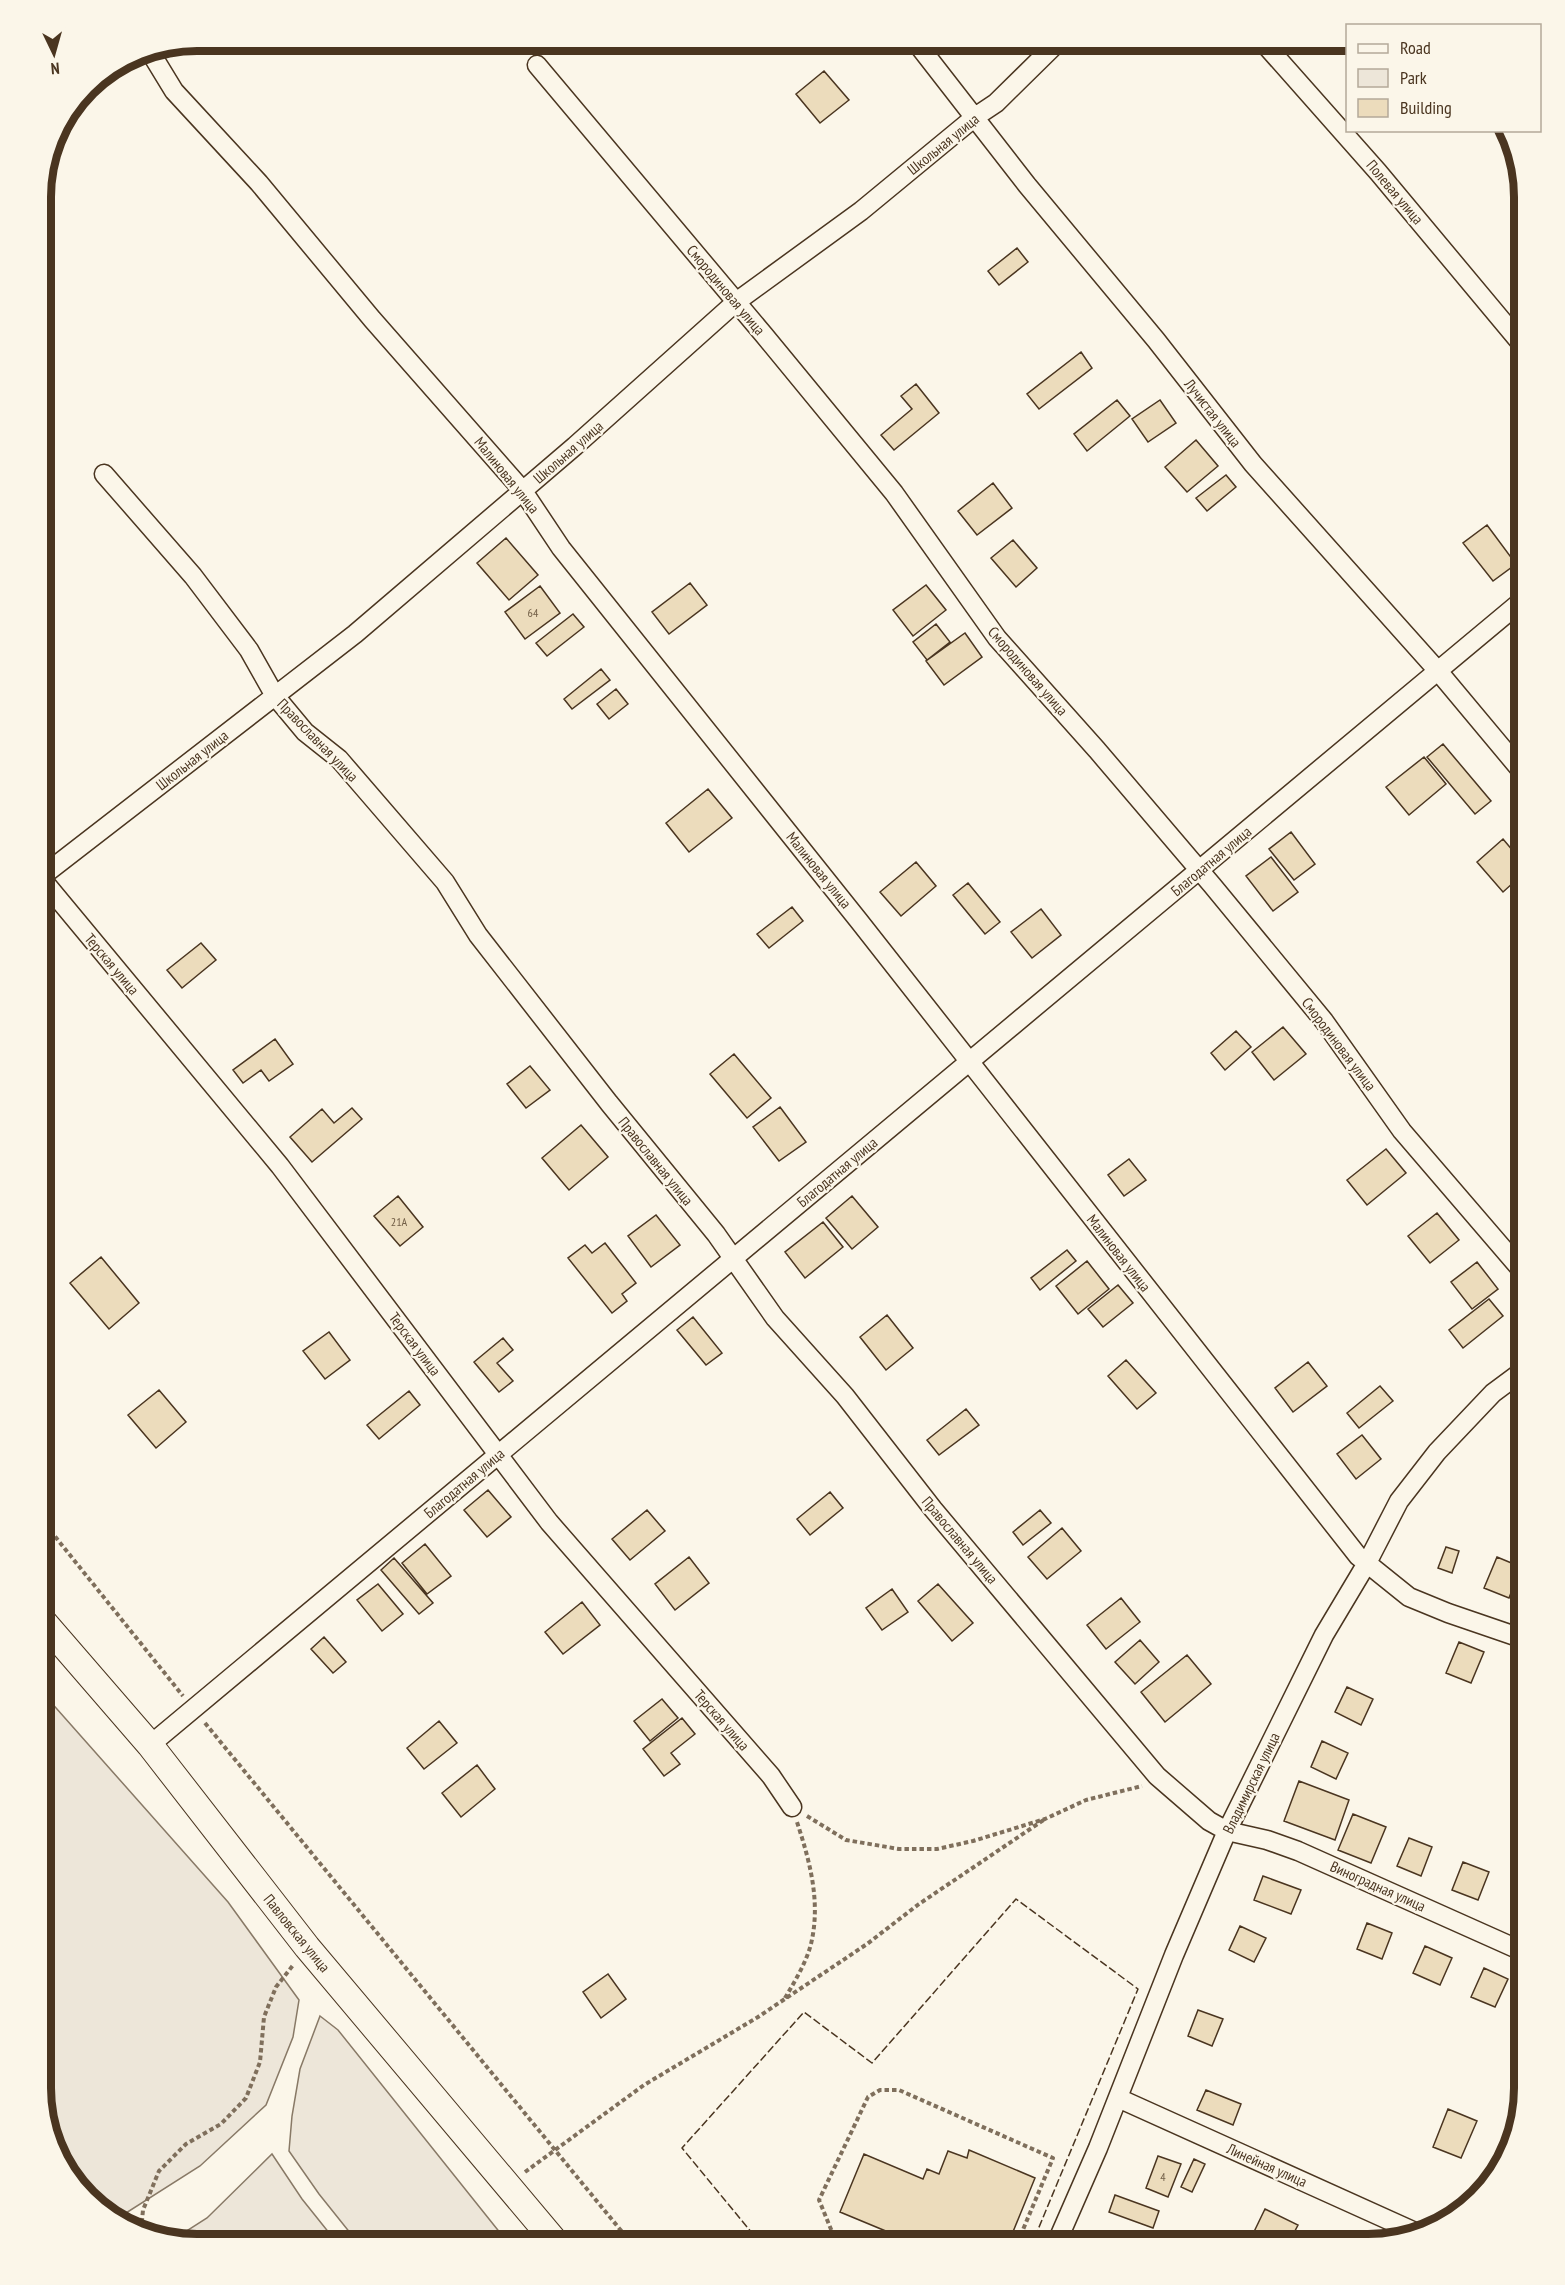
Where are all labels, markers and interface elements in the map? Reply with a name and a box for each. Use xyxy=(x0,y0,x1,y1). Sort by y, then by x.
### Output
north arrow xyxy=(24,24,84,84)
legend xyxy=(1346,24,1541,132)
text: Road xyxy=(1400,36,1431,59)
text: N xyxy=(50,59,60,79)
text: Park xyxy=(1400,66,1427,89)
text: Building xyxy=(1400,96,1452,119)
street label: Школьная улица xyxy=(903,109,983,179)
street label: Полевая улица xyxy=(1363,156,1427,228)
street label: Смородиновая улица xyxy=(683,241,769,339)
street label: Лучистая улица xyxy=(1180,374,1246,451)
street label: Школьная улица xyxy=(529,416,607,488)
street label: Малиновая улица xyxy=(470,433,544,517)
house number: 64 xyxy=(528,605,539,620)
street label: Смородиновая улица xyxy=(984,622,1072,720)
street label: Православная улица xyxy=(273,694,363,786)
street label: Школьная улица xyxy=(152,726,232,794)
street label: Благодатная улица xyxy=(1167,822,1255,900)
street label: Малиновая улица xyxy=(782,828,856,912)
street label: Терская улица xyxy=(81,929,143,999)
street label: Смородиновая улица xyxy=(1298,994,1380,1094)
street label: Православная улица xyxy=(614,1113,698,1209)
street label: Благодатная улица xyxy=(793,1133,881,1211)
street label: Малиновая улица xyxy=(1083,1211,1155,1295)
house number: 21А xyxy=(391,1214,408,1229)
street label: Терская улица xyxy=(385,1308,445,1380)
street label: Благодатная улица xyxy=(420,1444,508,1522)
street label: Православная улица xyxy=(918,1492,1002,1588)
street label: Терская улица xyxy=(690,1686,754,1754)
street label: Владимирская улица xyxy=(1218,1729,1284,1837)
street label: Виноградная улица xyxy=(1327,1856,1429,1916)
street label: Павловская улица xyxy=(260,1890,334,1976)
street label: Линейная улица xyxy=(1223,2139,1310,2191)
house number: 4 xyxy=(1160,2169,1166,2184)

